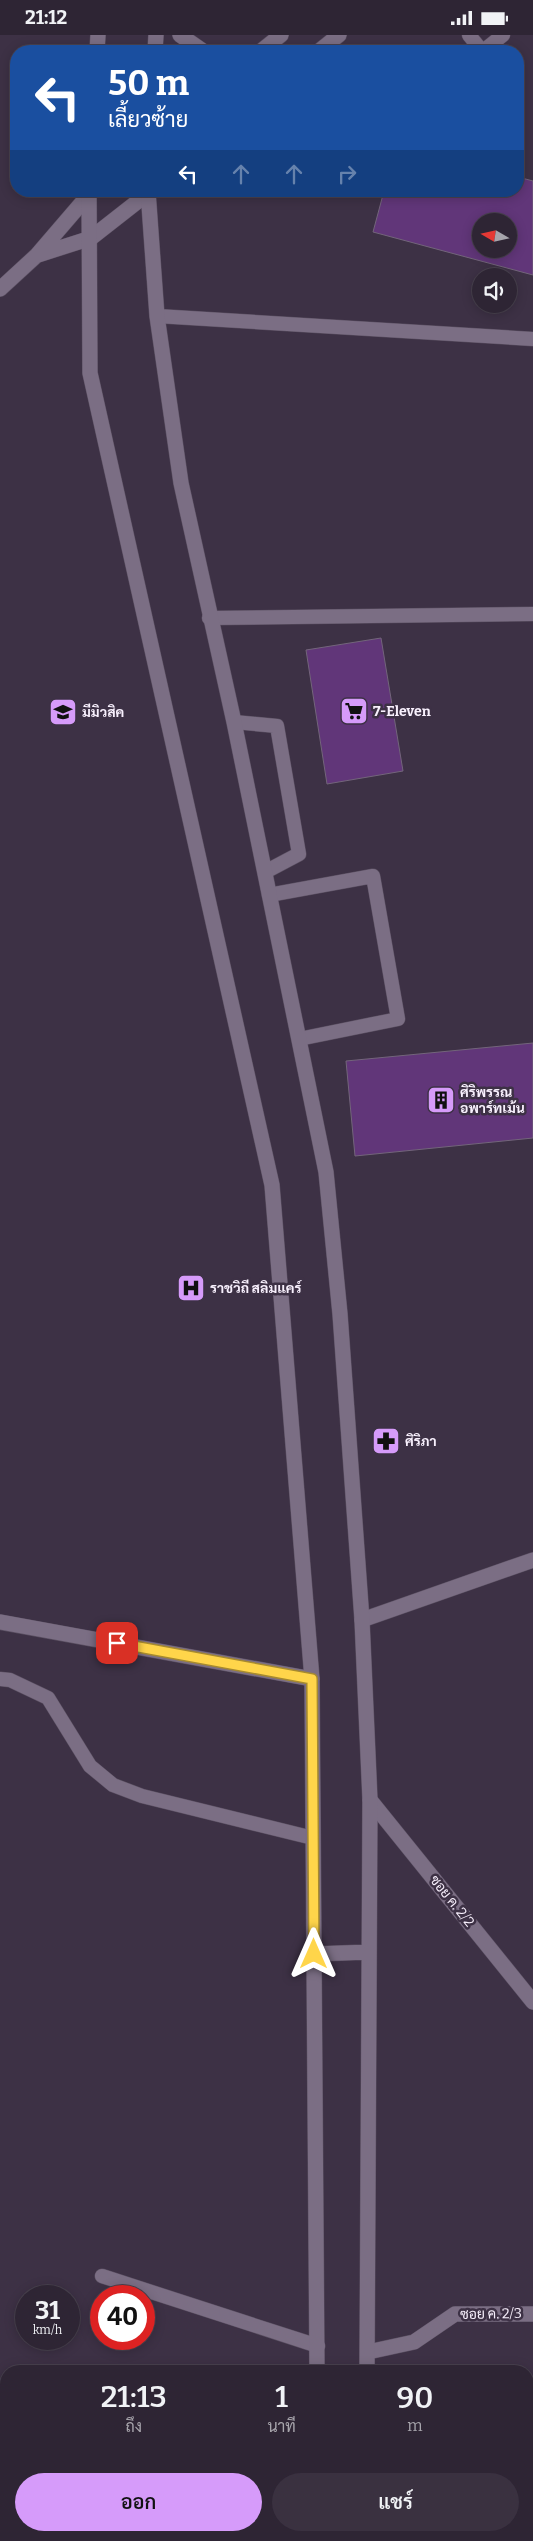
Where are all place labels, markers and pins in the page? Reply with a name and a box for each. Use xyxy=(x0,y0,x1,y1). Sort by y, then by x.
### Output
supermarket icon: 7-Eleven xyxy=(339,696,369,726)
school or university icon: มีมิวสิค xyxy=(48,697,78,727)
place label: มีมิวสิค xyxy=(82,703,124,721)
place label: 7-Eleven xyxy=(373,703,431,720)
place label: ศิริพรรณ อพาร์ทเม้น xyxy=(460,1084,525,1117)
building icon: ศิริพรรณ อพาร์ทเม้น xyxy=(426,1085,456,1115)
hospital icon: ราชวิถี สลิมแคร์ xyxy=(176,1273,206,1303)
place label: ราชวิถี สลิมแคร์ xyxy=(210,1279,303,1297)
pharmacy icon: ศิริภา xyxy=(371,1426,401,1456)
place label: ศิริภา xyxy=(405,1433,437,1450)
pin xyxy=(96,1622,138,1664)

